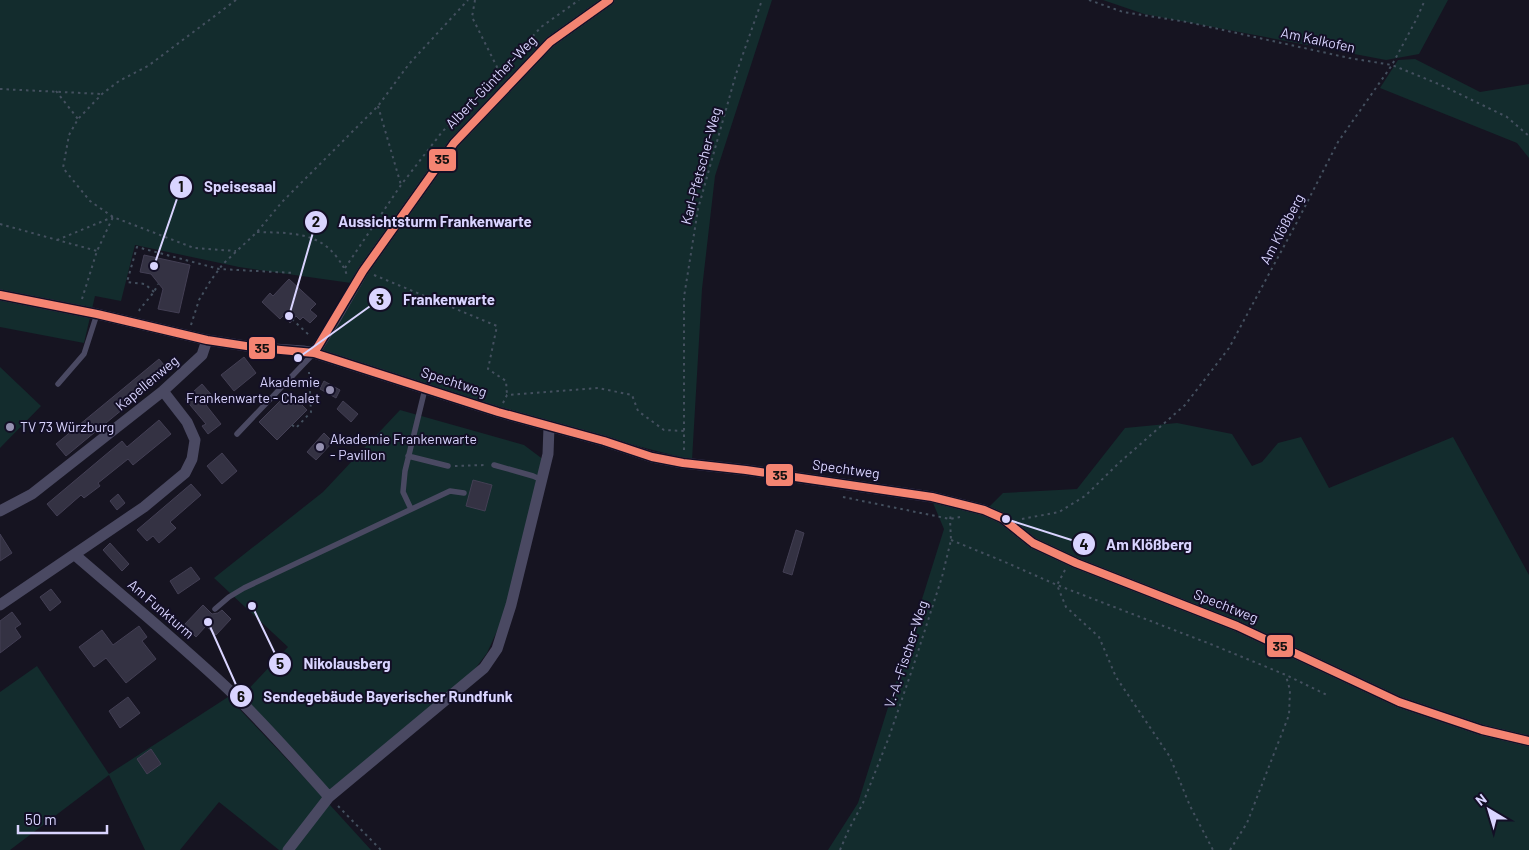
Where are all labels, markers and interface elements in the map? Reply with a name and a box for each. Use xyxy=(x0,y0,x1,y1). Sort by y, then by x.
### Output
street label: Am Kalkofen xyxy=(1279,23,1357,56)
street label: Albert-Günther-Weg xyxy=(442,31,540,132)
street label: Karl-Pfetscher-Weg xyxy=(677,105,724,226)
line badge: 35 xyxy=(428,148,457,172)
text: 35 xyxy=(434,150,450,167)
callout: Speisesaal xyxy=(169,172,286,202)
text: 1 xyxy=(178,177,184,195)
text: Speisesaal xyxy=(204,177,276,195)
street label: Am Klößberg xyxy=(1256,191,1307,267)
callout: Aussichtsturm Frankenwarte xyxy=(304,207,542,237)
text: 2 xyxy=(312,212,320,230)
text: Aussichtsturm Frankenwarte xyxy=(338,212,532,230)
callout: Frankenwarte xyxy=(368,284,505,314)
text: 3 xyxy=(376,290,384,308)
text: Frankenwarte xyxy=(403,290,495,308)
line badge: 35 xyxy=(248,336,276,360)
text: 35 xyxy=(254,339,270,356)
street label: Kapellenweg xyxy=(112,351,182,414)
street label: Spechtweg xyxy=(419,363,489,400)
place label: Akademie Frankenwarte - Chalet xyxy=(186,373,320,406)
marker: Akademie Frankenwarte - Chalet xyxy=(324,384,336,396)
place label: TV 73 Würzburg xyxy=(20,418,114,435)
marker: TV 73 Würzburg xyxy=(4,421,16,433)
place label: Akademie Frankenwarte - Pavillon xyxy=(330,430,477,463)
marker: Akademie Frankenwarte - Pavillon xyxy=(314,441,326,453)
street label: Spechtweg xyxy=(811,455,881,482)
line badge: 35 xyxy=(765,463,794,487)
text: 35 xyxy=(772,466,788,483)
callout: Am Klößberg xyxy=(1071,529,1202,559)
text: 4 xyxy=(1079,535,1089,553)
text: Am Klößberg xyxy=(1106,535,1192,553)
street label: Am Funkturm xyxy=(125,575,198,642)
street label: Spechtweg xyxy=(1191,585,1261,626)
street label: V.-A.-Fischer-Weg xyxy=(880,598,931,710)
line badge: 35 xyxy=(1266,634,1294,658)
text: 35 xyxy=(1272,637,1288,654)
callout: Nikolausberg xyxy=(268,649,400,679)
text: 5 xyxy=(276,654,284,672)
text: Nikolausberg xyxy=(303,654,391,672)
callout: Sendegebäude Bayerischer Rundfunk xyxy=(229,681,523,711)
text: 6 xyxy=(237,687,245,705)
text: Sendegebäude Bayerischer Rundfunk xyxy=(263,687,513,705)
north arrow xyxy=(1464,785,1514,835)
text: N xyxy=(1472,790,1490,809)
scale bar xyxy=(18,802,106,834)
text: 50 m xyxy=(25,810,57,828)

